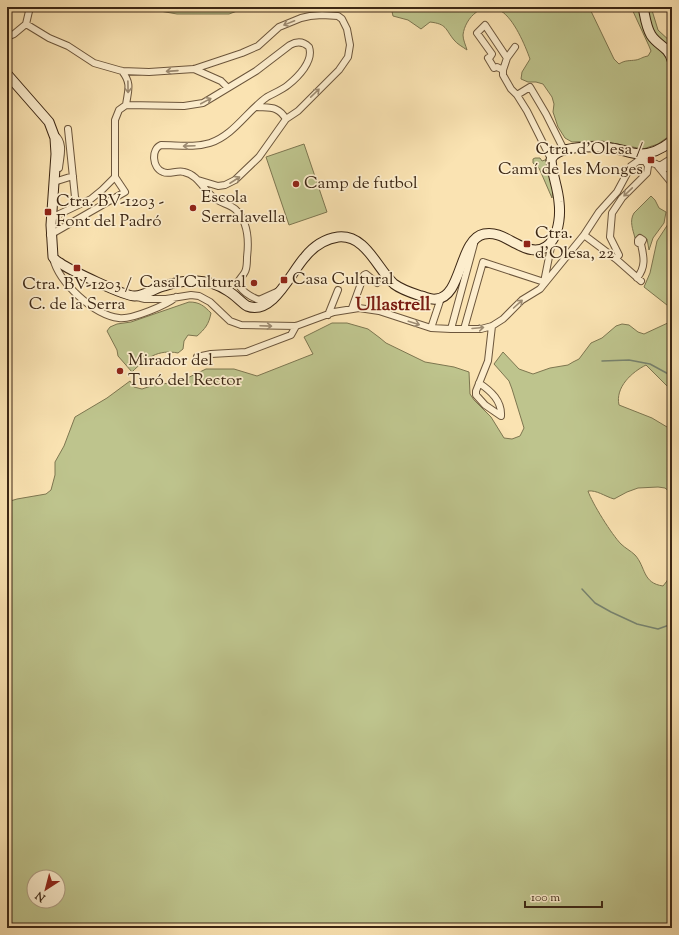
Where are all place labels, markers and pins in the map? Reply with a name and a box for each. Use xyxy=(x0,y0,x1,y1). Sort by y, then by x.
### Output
place label: Ctra. d'Olesa / Camí de les Monges xyxy=(498,138,643,182)
marker: Ctra. d'Olesa / Camí de les Monges xyxy=(646,155,656,165)
place label: Camp de futbol xyxy=(304,172,418,196)
marker: Camp de futbol xyxy=(291,179,301,189)
place label: Escola Serralavella xyxy=(201,186,286,230)
place label: Ctra. BV-1203 - Font del Padró xyxy=(56,190,164,234)
marker: Escola Serralavella xyxy=(188,203,198,213)
marker: Ctra. BV-1203 - Font del Padró xyxy=(43,207,53,217)
place label: Ctra. d'Olesa, 22 xyxy=(535,222,614,266)
marker: Ctra. d'Olesa, 22 xyxy=(522,239,532,249)
marker: Ctra. BV-1203 / C. de la Serra xyxy=(72,263,82,273)
place label: Casa Cultural xyxy=(292,268,394,292)
place label: Casal Cultural xyxy=(139,271,246,295)
place label: Ctra. BV-1203 / C. de la Serra xyxy=(22,273,132,317)
marker: Casa Cultural xyxy=(279,275,289,285)
marker: Casal Cultural xyxy=(249,278,259,288)
place label: Mirador del Turó del Rector xyxy=(128,349,243,393)
marker: Mirador del Turó del Rector xyxy=(115,366,125,376)

